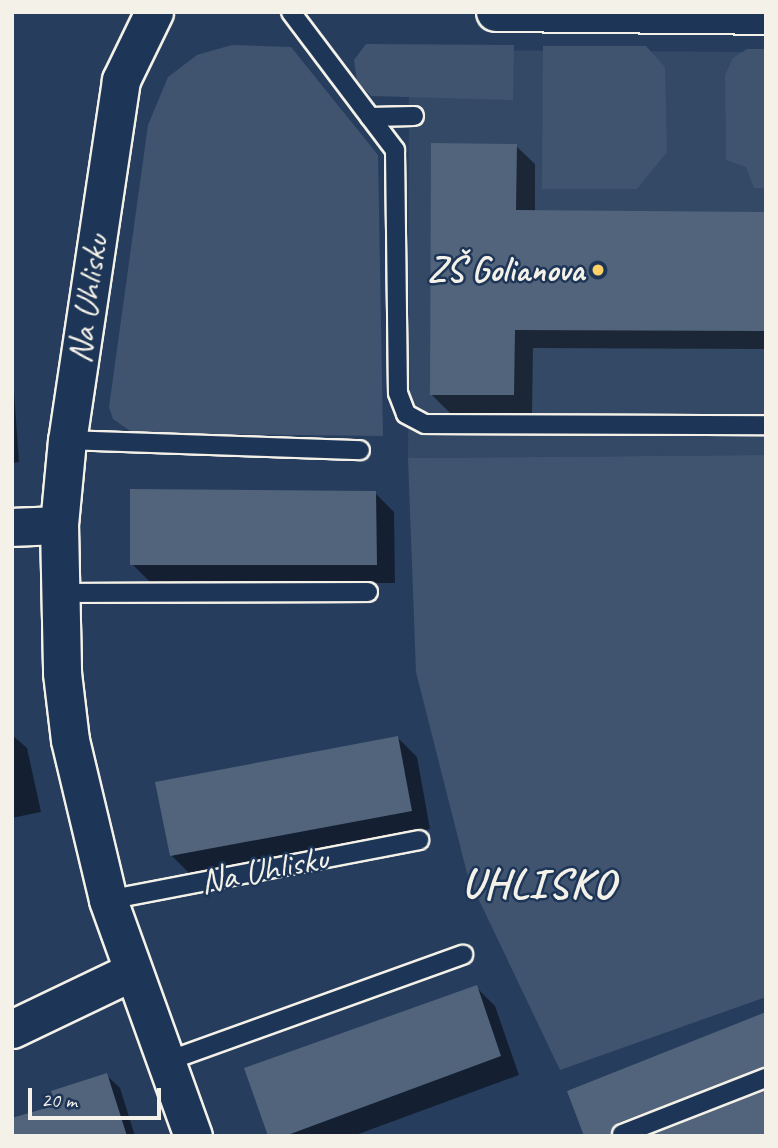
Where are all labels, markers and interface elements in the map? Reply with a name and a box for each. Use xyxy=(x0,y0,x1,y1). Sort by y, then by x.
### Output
street label: Na Uhlisku xyxy=(58,232,118,366)
place label: ZŠ Golianova xyxy=(428,249,584,291)
marker: ZŠ Golianova xyxy=(590,262,606,278)
street label: Na Uhlisku xyxy=(197,837,331,903)
district label: UHLISKO xyxy=(462,859,616,909)
scale bar xyxy=(32,1074,164,1118)
text: 20 m xyxy=(41,1087,77,1113)

